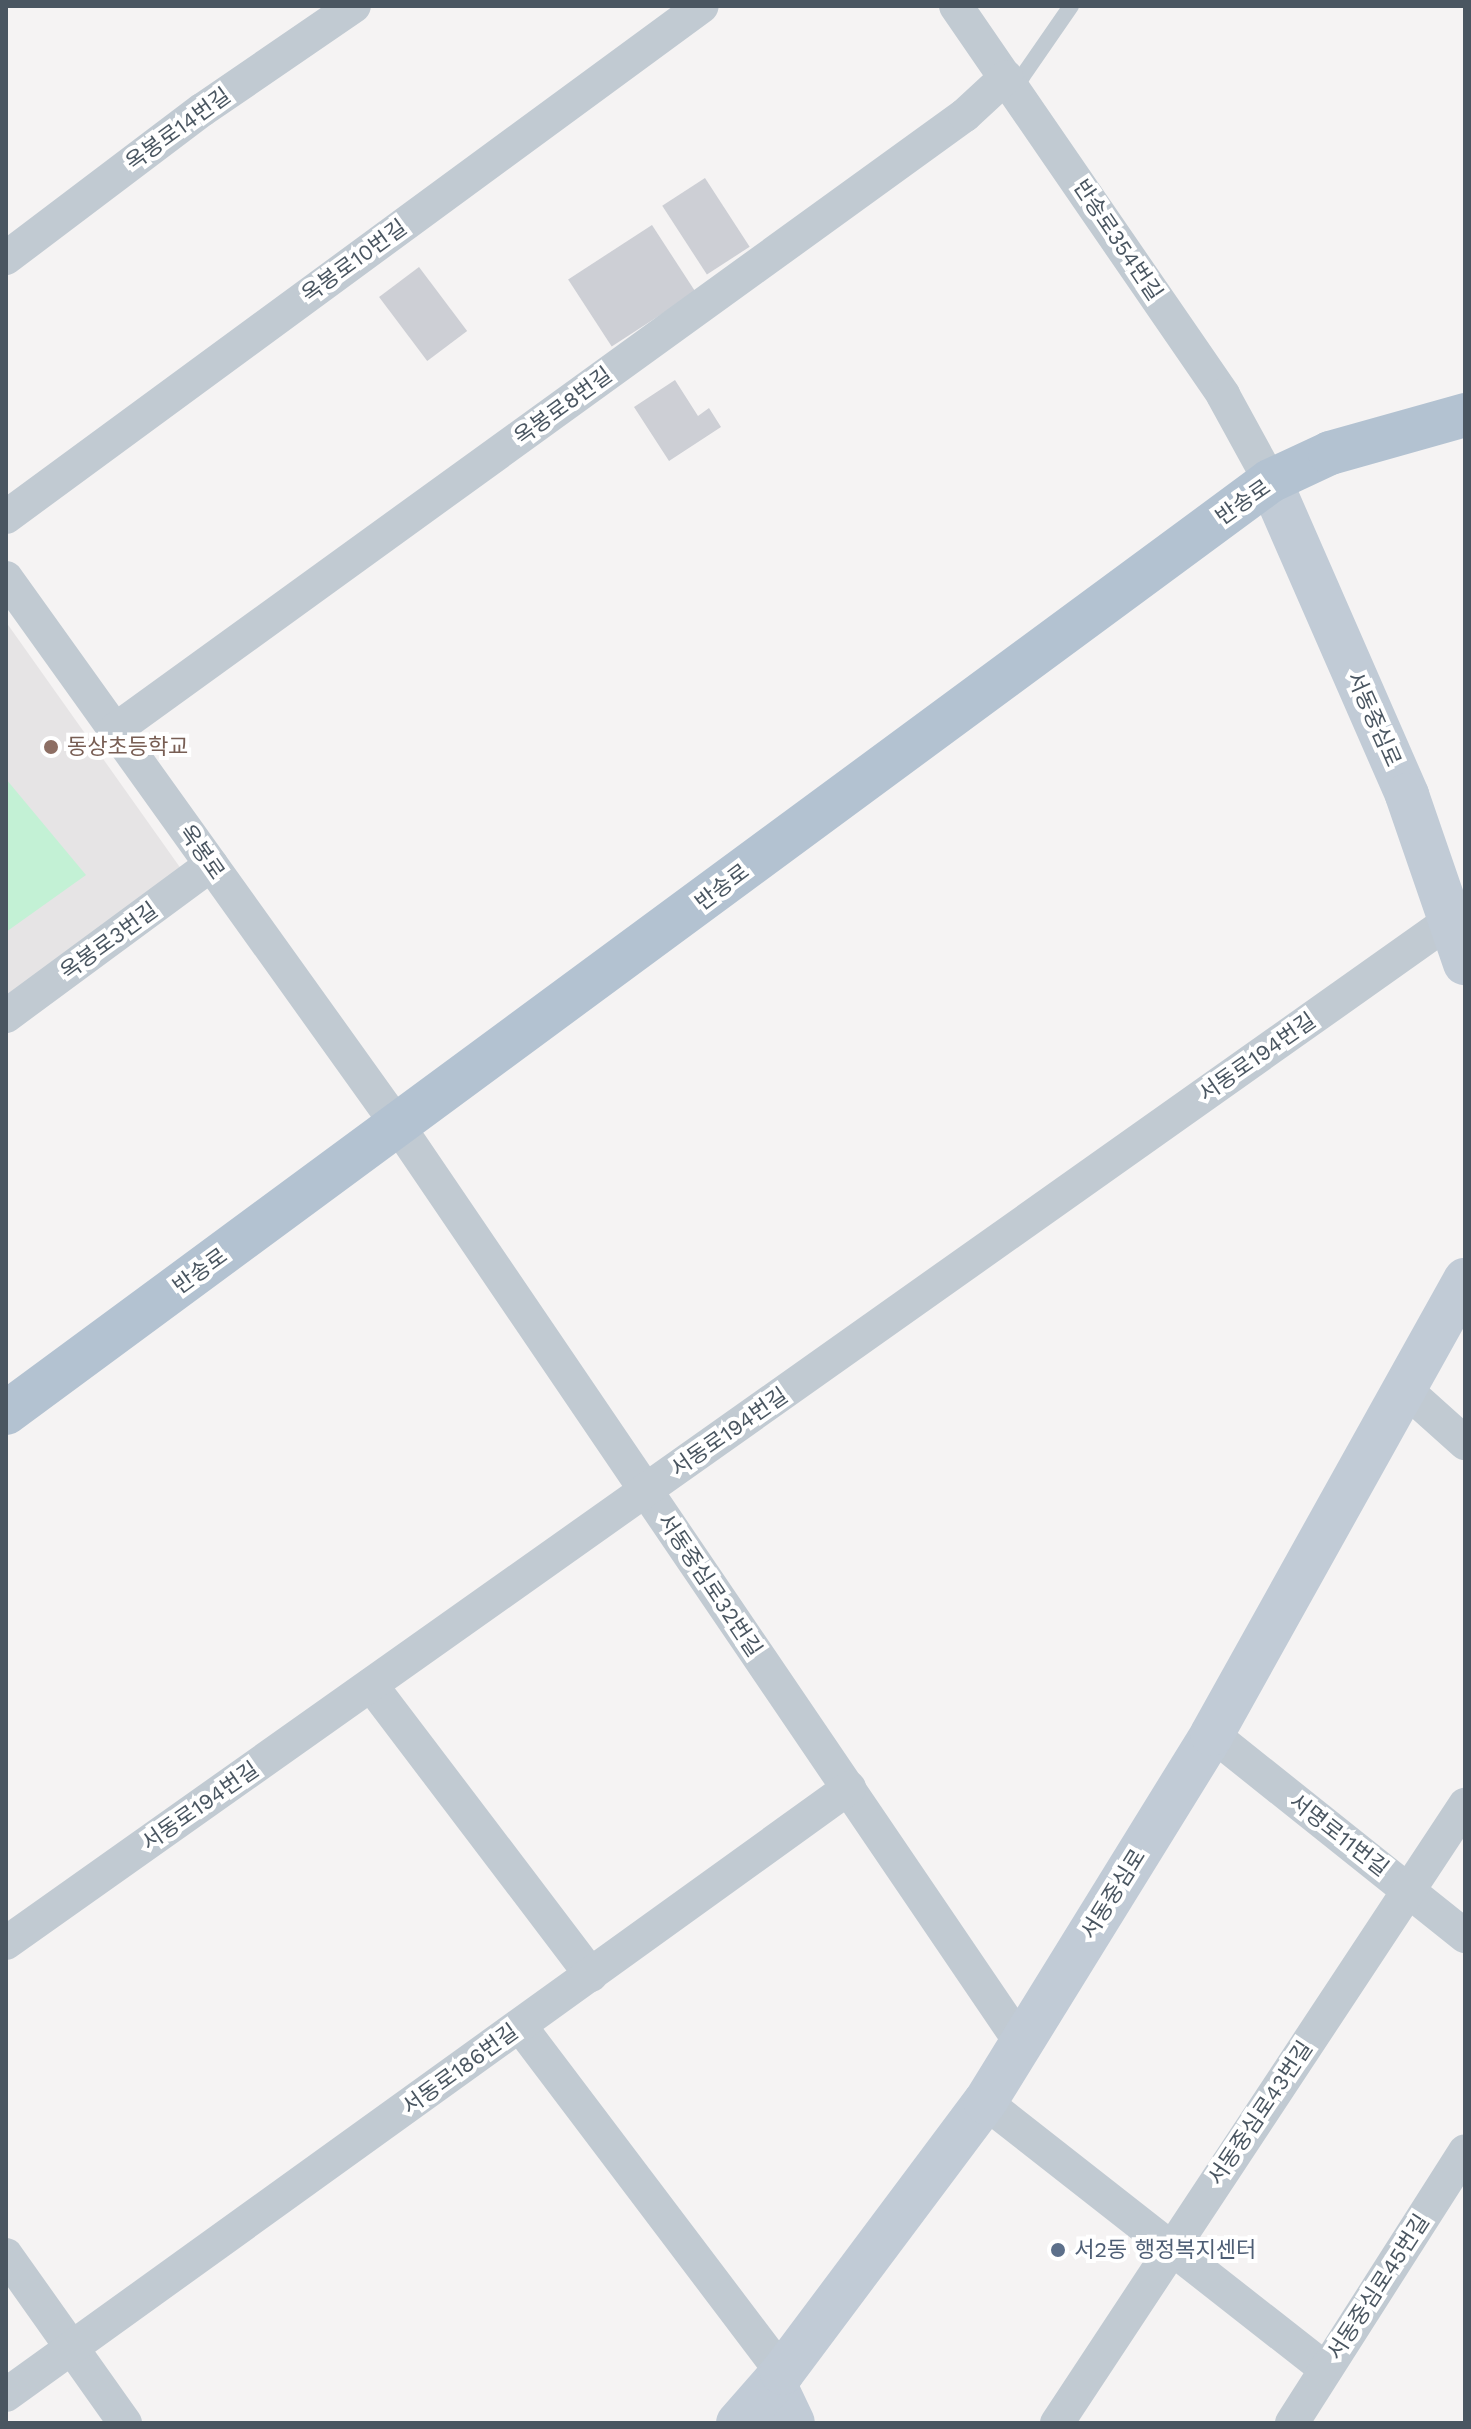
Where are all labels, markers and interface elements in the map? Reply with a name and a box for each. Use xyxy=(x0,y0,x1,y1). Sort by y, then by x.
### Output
street label: 옥봉로14번길 xyxy=(120,82,236,176)
street label: 반송로354번길 xyxy=(1068,174,1168,306)
street label: 옥봉로10번길 xyxy=(296,214,412,308)
street label: 옥봉로8번길 xyxy=(509,362,617,450)
street label: 반송로 xyxy=(1211,474,1275,530)
street label: 서동중심로 xyxy=(1341,667,1407,771)
place label: 동상초등학교 xyxy=(67,734,188,760)
marker: 동상초등학교 xyxy=(42,738,60,756)
street label: 옥봉로 xyxy=(174,820,230,884)
street label: 반송로 xyxy=(690,858,754,916)
street label: 옥봉로3번길 xyxy=(55,897,163,985)
street label: 서동로194번길 xyxy=(1193,1007,1321,1107)
street label: 반송로 xyxy=(168,1242,232,1300)
street label: 서동로194번길 xyxy=(665,1382,793,1482)
street label: 서동중심로32번길 xyxy=(652,1508,768,1662)
street label: 서동로194번길 xyxy=(136,1756,264,1856)
street label: 서명로11번길 xyxy=(1284,1788,1394,1882)
street label: 서동중심로 xyxy=(1075,1844,1151,1944)
street label: 서동로186번길 xyxy=(397,2018,523,2120)
street label: 서동중심로43번길 xyxy=(1202,2036,1318,2190)
street label: 서동중심로45번길 xyxy=(1321,2209,1435,2365)
place label: 서2동 행정복지센터 xyxy=(1074,2237,1256,2263)
marker: 서2동 행정복지센터 xyxy=(1049,2241,1067,2259)

